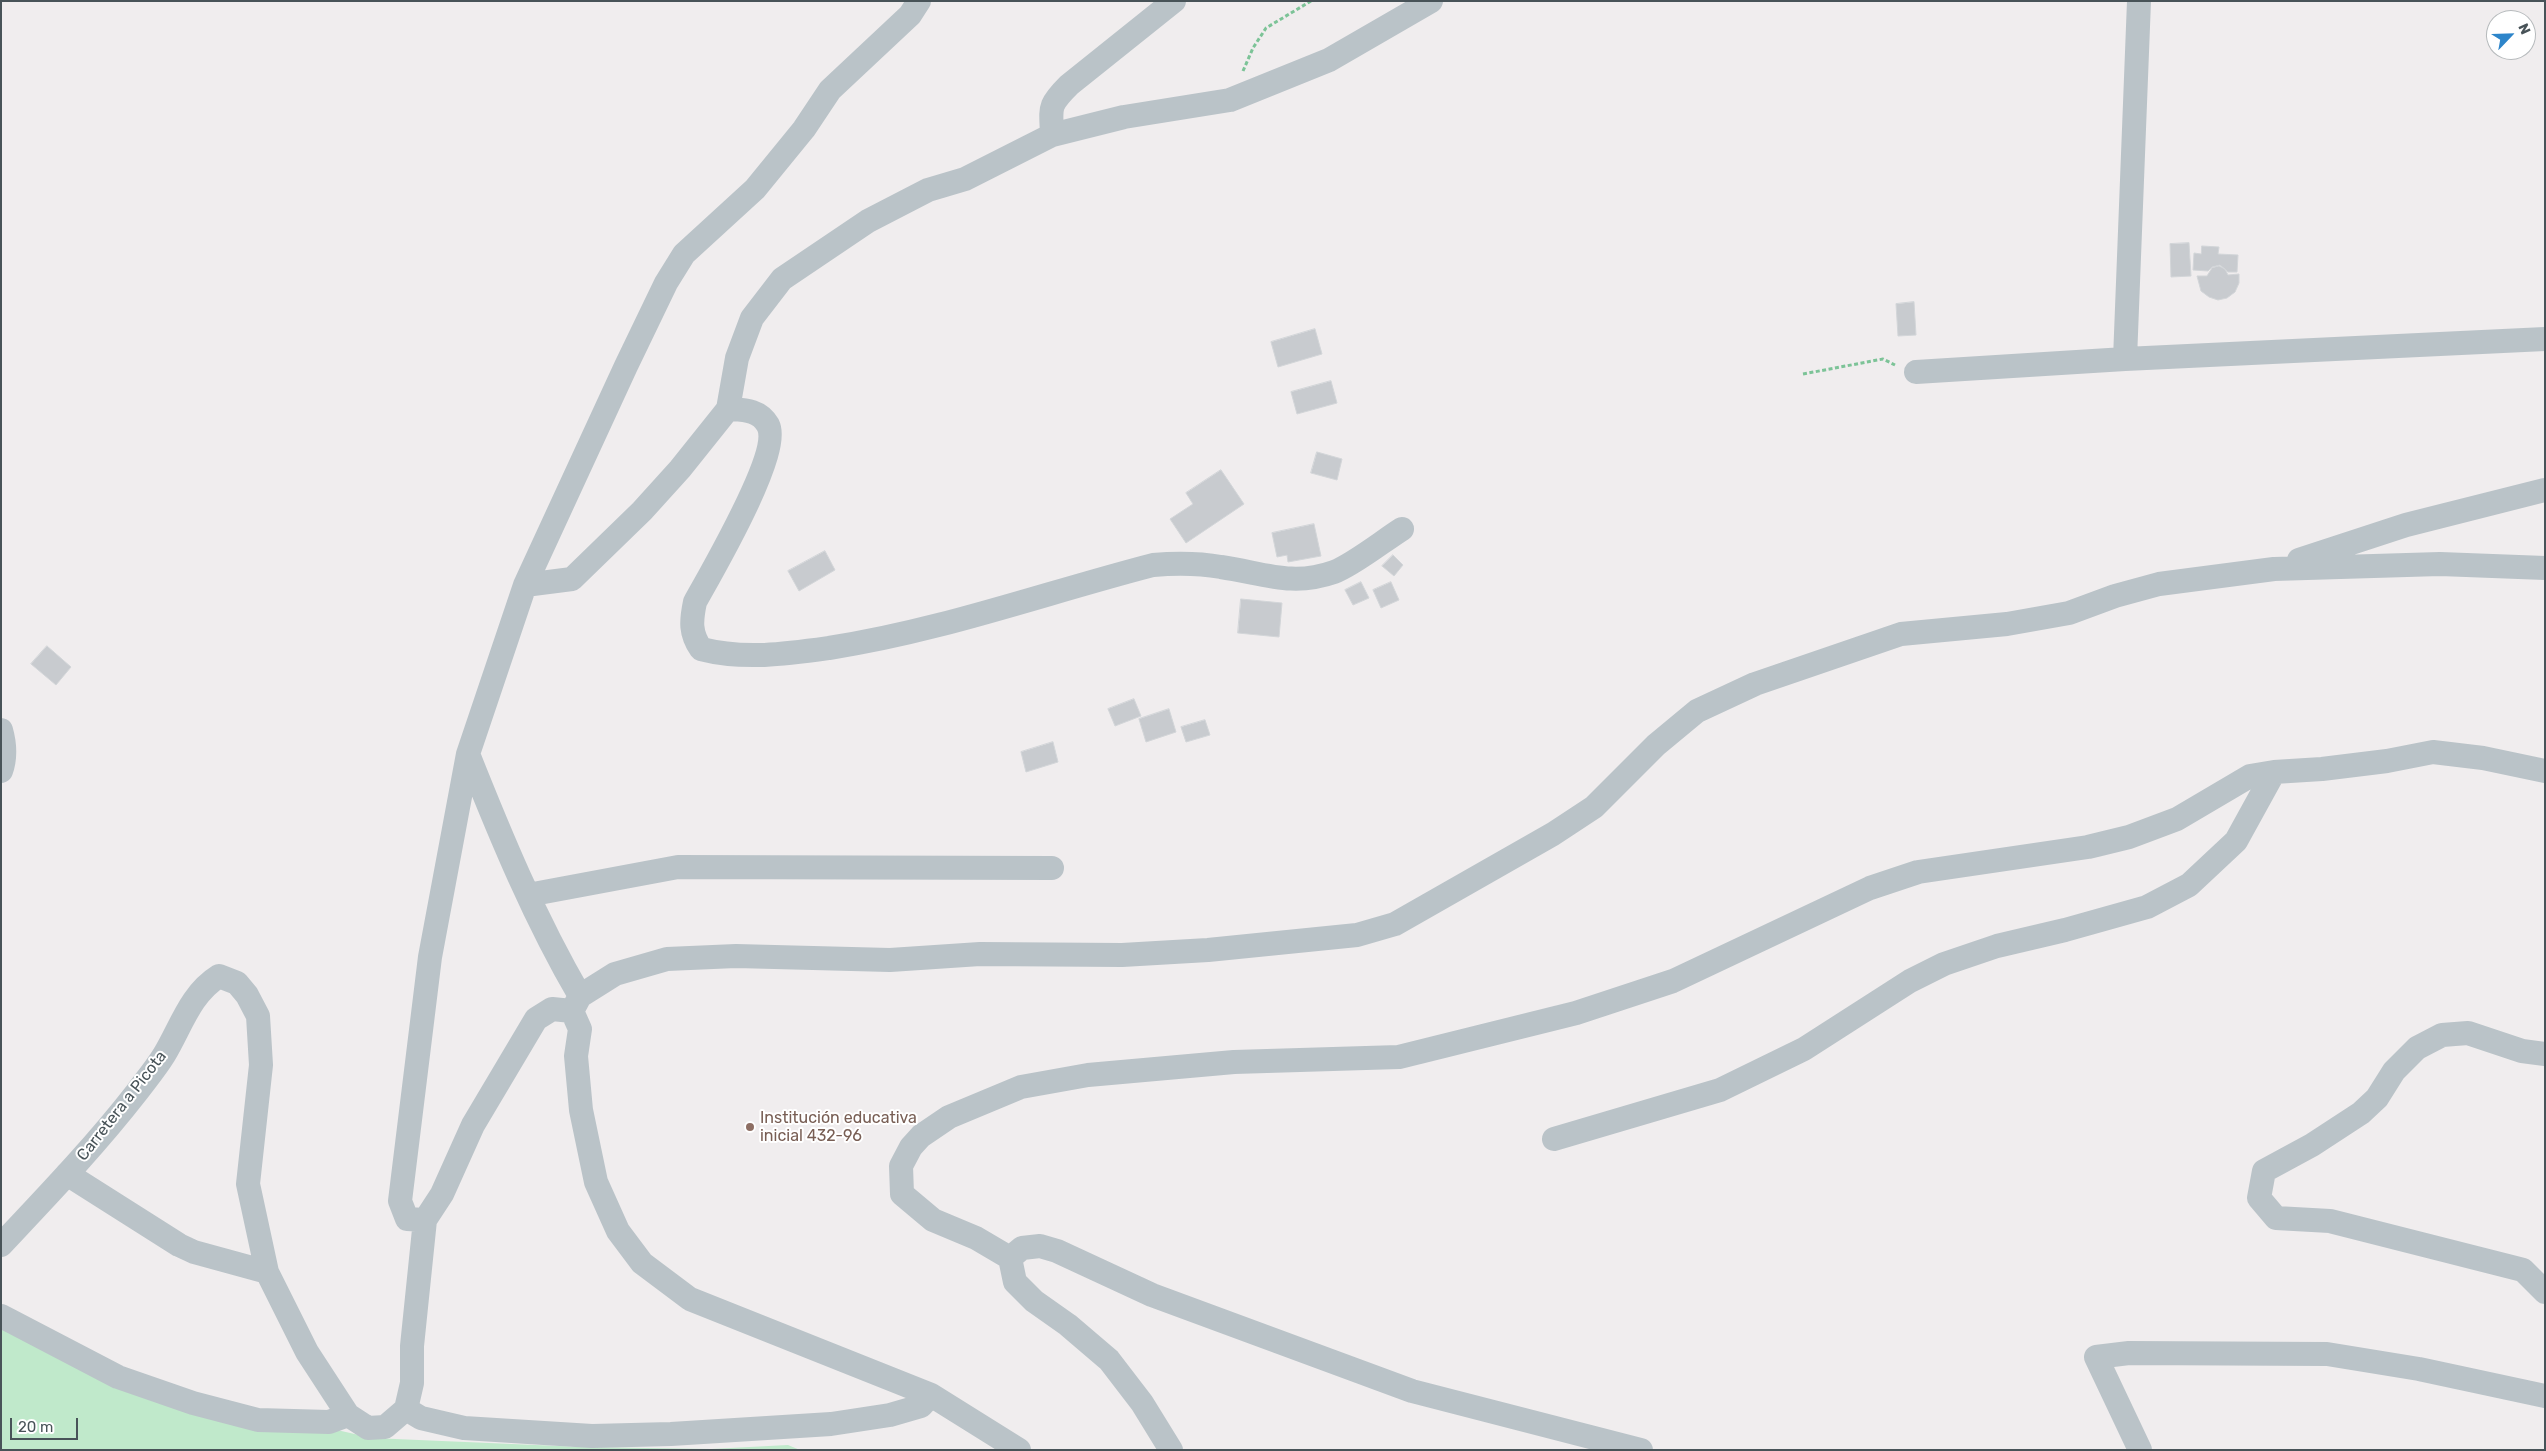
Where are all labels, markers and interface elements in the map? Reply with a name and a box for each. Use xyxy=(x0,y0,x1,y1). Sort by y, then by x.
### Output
north arrow xyxy=(2486,10,2536,60)
text: N xyxy=(2514,21,2534,37)
street label: Carretera a Picota xyxy=(73,1047,171,1165)
place label: Institución educativa inicial 432-96 xyxy=(760,1108,917,1146)
marker: Institución educativa inicial 432-96 xyxy=(744,1121,756,1133)
scale bar xyxy=(12,1408,80,1440)
text: 20 m xyxy=(18,1418,53,1436)

